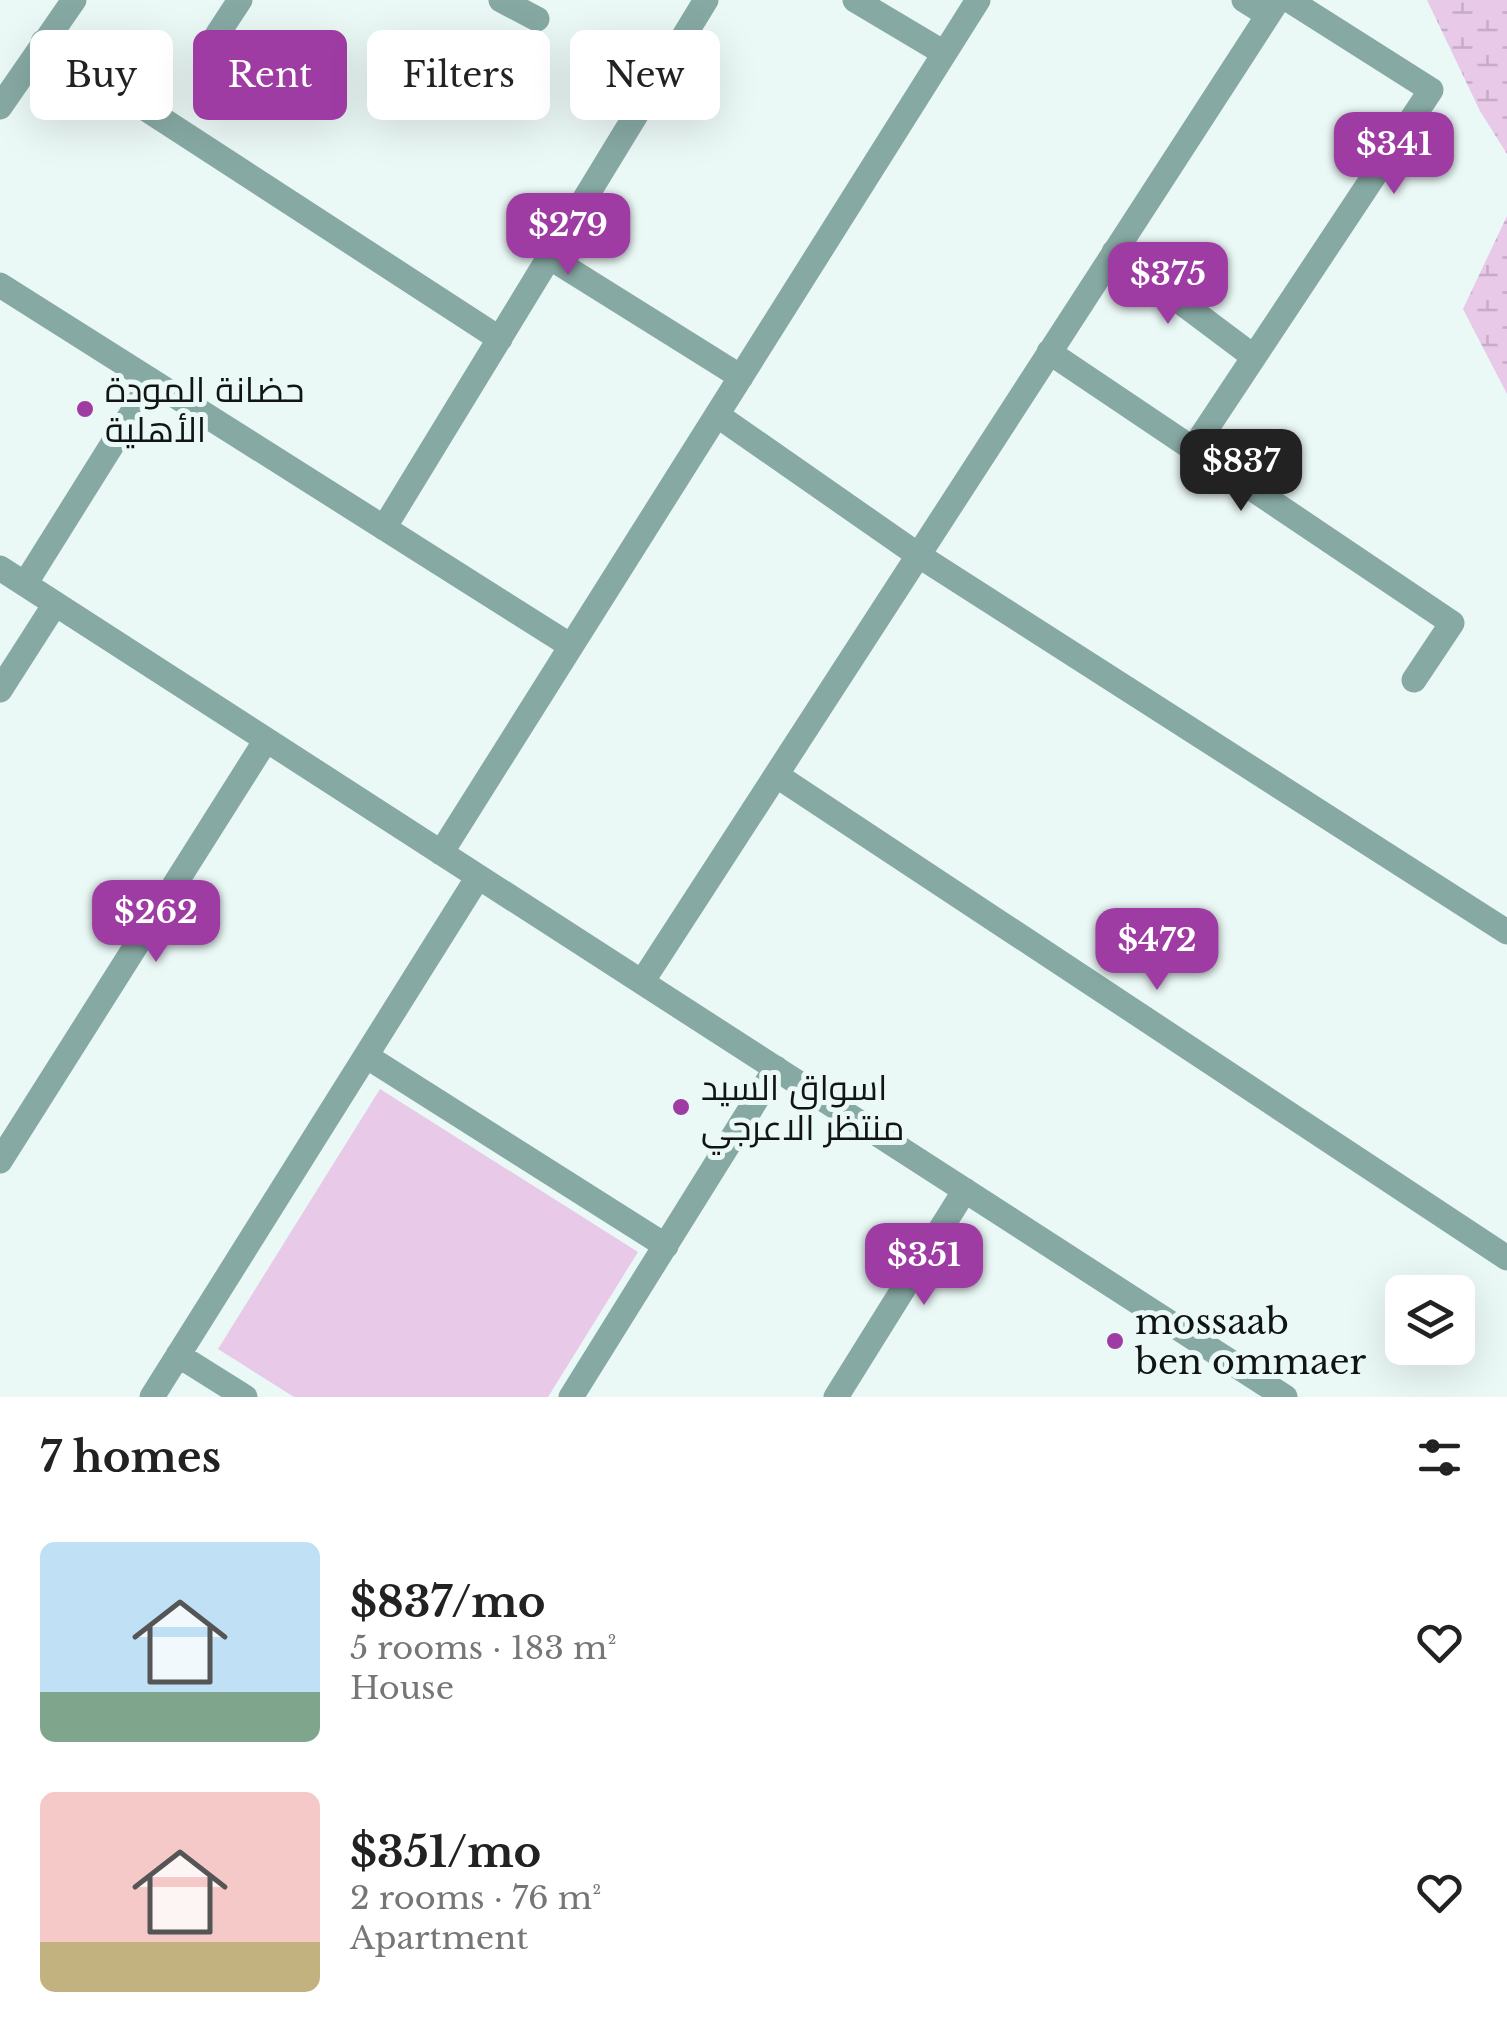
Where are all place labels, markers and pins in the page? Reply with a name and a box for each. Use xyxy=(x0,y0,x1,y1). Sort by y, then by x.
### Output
pin: $341 xyxy=(1335,112,1453,197)
pin: $279 xyxy=(509,193,627,278)
pin: $375 xyxy=(1109,242,1227,327)
place label: حضانة المودة الأهلية xyxy=(105,368,304,451)
marker: حضانة المودة الأهلية xyxy=(74,398,96,420)
pin: $837 xyxy=(1182,429,1300,514)
pin: $262 xyxy=(97,880,215,965)
pin: $472 xyxy=(1098,908,1216,993)
place label: اسواق السيد منتظر الاعرجي xyxy=(701,1066,904,1155)
marker: اسواق السيد منتظر الاعرجي xyxy=(670,1096,692,1118)
pin: $351 xyxy=(865,1223,983,1308)
place label: mossaab ben ommaer xyxy=(1134,1300,1367,1383)
marker: mossaab ben ommaer xyxy=(1104,1330,1126,1352)

